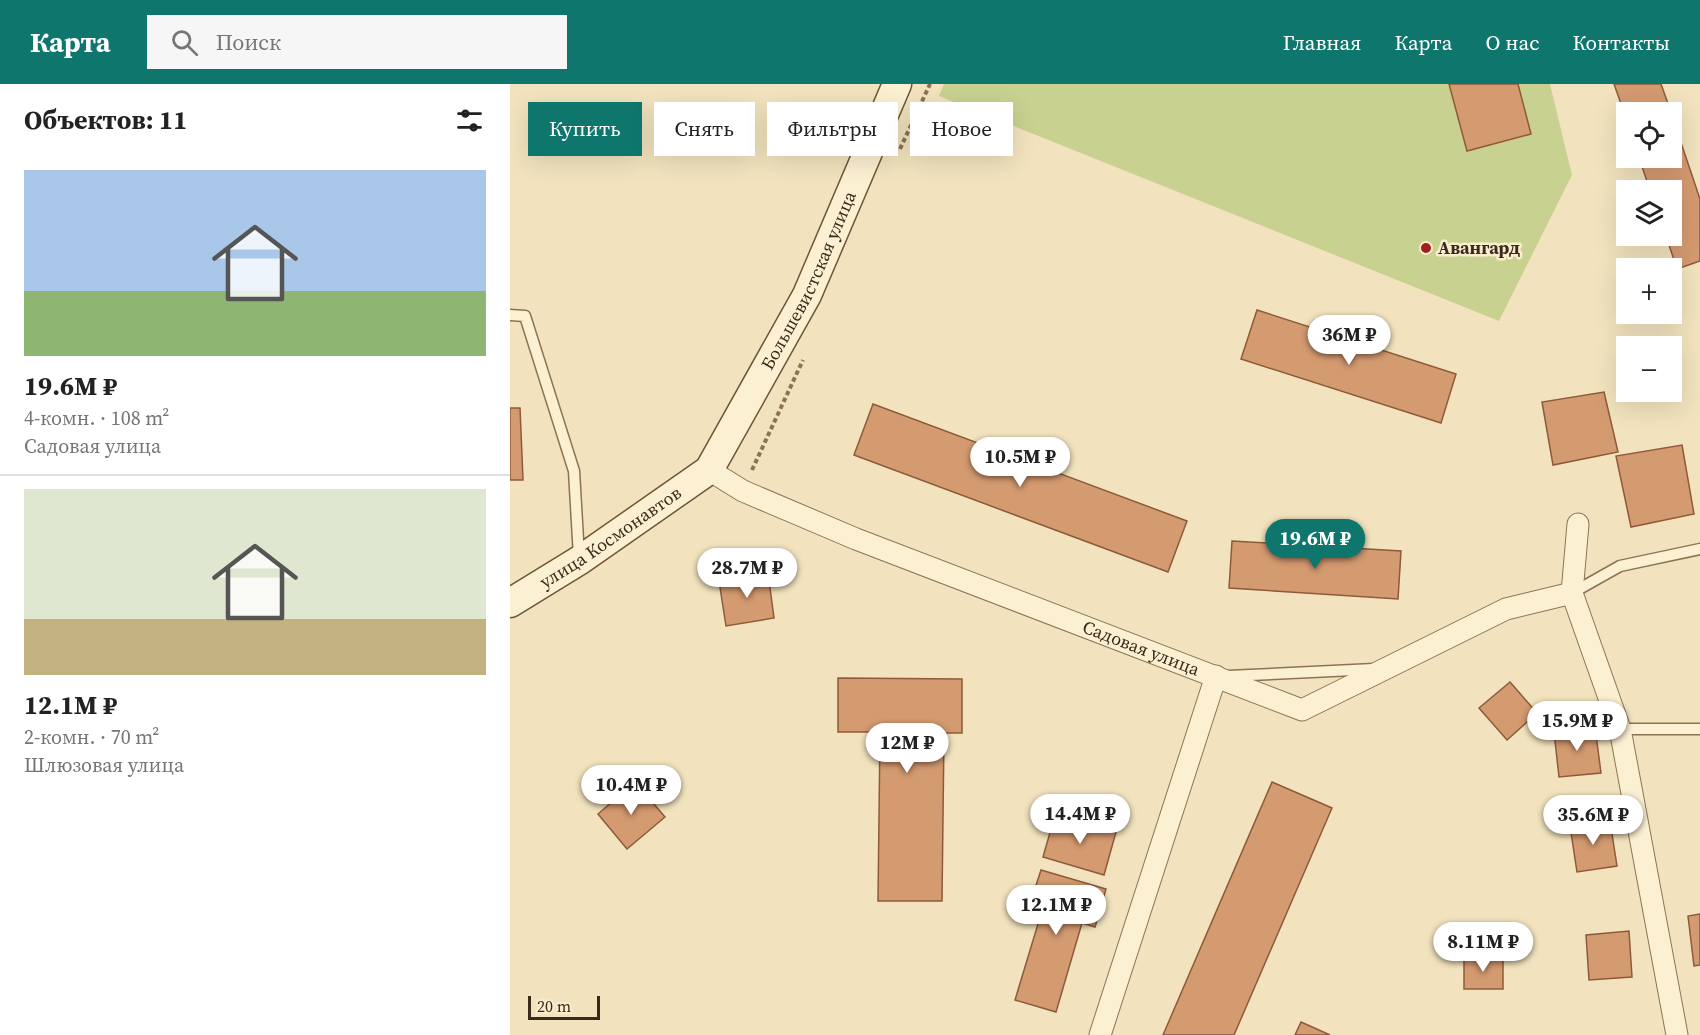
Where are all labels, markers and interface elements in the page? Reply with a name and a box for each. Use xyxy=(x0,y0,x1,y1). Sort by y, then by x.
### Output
search box xyxy=(147,15,567,69)
text: Карта xyxy=(30,23,111,61)
icon: search xyxy=(168,26,201,59)
text: Поиск xyxy=(216,27,281,57)
text: Главная xyxy=(1283,28,1361,57)
text: Карта xyxy=(1394,28,1452,57)
text: О нас xyxy=(1485,28,1539,57)
text: Контакты xyxy=(1572,28,1670,57)
text: Объектов: 11 xyxy=(24,102,187,138)
chip: Купить xyxy=(528,102,642,156)
chip: Снять xyxy=(654,102,755,156)
chip: Фильтры xyxy=(767,102,898,156)
chip: Новое xyxy=(910,102,1013,156)
map controls xyxy=(1616,102,1682,402)
button: locate xyxy=(1616,102,1682,168)
icon: filters xyxy=(453,104,486,137)
button: layers xyxy=(1616,180,1682,246)
street label: Большевистская улица xyxy=(755,186,862,374)
icon: home xyxy=(201,209,309,317)
place label: Авангард xyxy=(1438,235,1520,260)
marker: Авангард xyxy=(1419,241,1433,255)
button: + xyxy=(1616,258,1682,324)
pin: 36M ₽ xyxy=(1307,315,1391,366)
text: 36M ₽ xyxy=(1322,320,1376,348)
button: − xyxy=(1616,336,1682,402)
text: 19.6M ₽ xyxy=(24,368,117,404)
text: 4-комн. · 108 m² xyxy=(24,404,169,432)
text: Садовая улица xyxy=(24,432,161,460)
pin: 10.5M ₽ xyxy=(965,437,1075,488)
text: 10.5M ₽ xyxy=(984,442,1056,470)
street label: улица Космонавтов xyxy=(535,480,686,594)
pin: 19.6M ₽ xyxy=(1260,519,1370,570)
text: 19.6M ₽ xyxy=(1279,524,1351,552)
icon: home xyxy=(201,528,309,636)
pin: 28.7M ₽ xyxy=(692,548,802,599)
text: 28.7M ₽ xyxy=(711,553,783,581)
street label: Садовая улица xyxy=(1079,614,1204,682)
text: 12.1M ₽ xyxy=(24,687,117,723)
pin: 15.9M ₽ xyxy=(1522,701,1632,752)
text: 15.9M ₽ xyxy=(1541,706,1613,734)
text: 2-комн. · 70 m² xyxy=(24,723,159,751)
pin: 12M ₽ xyxy=(865,723,949,774)
text: 12M ₽ xyxy=(880,728,934,756)
text: Шлюзовая улица xyxy=(24,751,184,779)
pin: 10.4M ₽ xyxy=(576,765,686,816)
text: 10.4M ₽ xyxy=(595,770,667,798)
pin: 14.4M ₽ xyxy=(1025,794,1135,845)
pin: 35.6M ₽ xyxy=(1538,795,1648,846)
text: 14.4M ₽ xyxy=(1044,799,1116,827)
text: 35.6M ₽ xyxy=(1557,800,1629,828)
pin: 12.1M ₽ xyxy=(1001,885,1111,936)
text: 12.1M ₽ xyxy=(1020,890,1092,918)
pin: 8.11M ₽ xyxy=(1428,922,1538,973)
text: 8.11M ₽ xyxy=(1447,927,1519,955)
scale bar xyxy=(528,993,600,1020)
text: 20 m xyxy=(537,995,571,1017)

